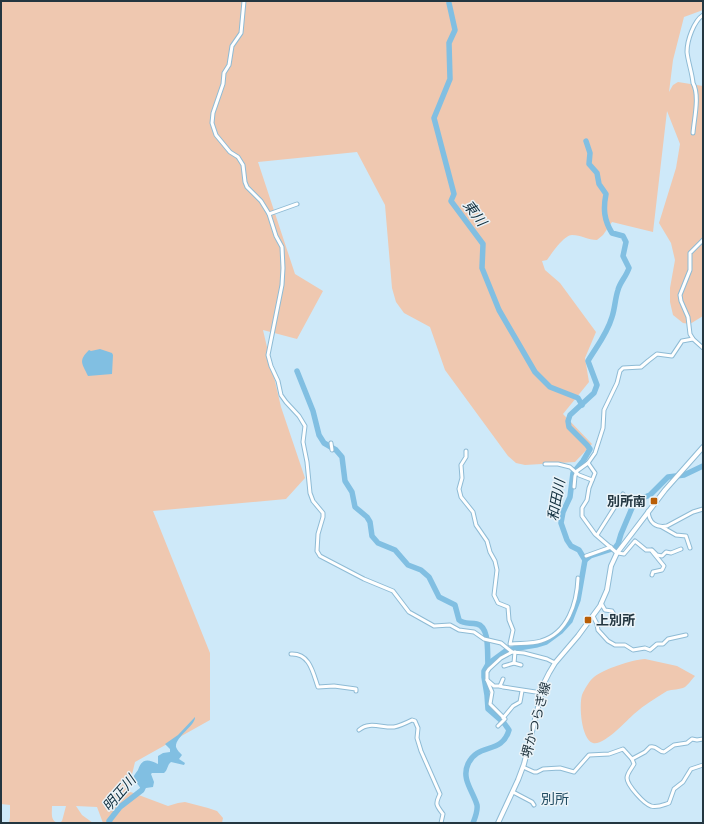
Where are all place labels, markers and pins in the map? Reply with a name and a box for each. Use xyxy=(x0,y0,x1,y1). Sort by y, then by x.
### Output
place label: 別所南 xyxy=(607,494,646,509)
marker: 別所南 xyxy=(649,496,659,506)
place label: 上別所 xyxy=(596,613,635,628)
marker: 上別所 xyxy=(583,615,593,625)

